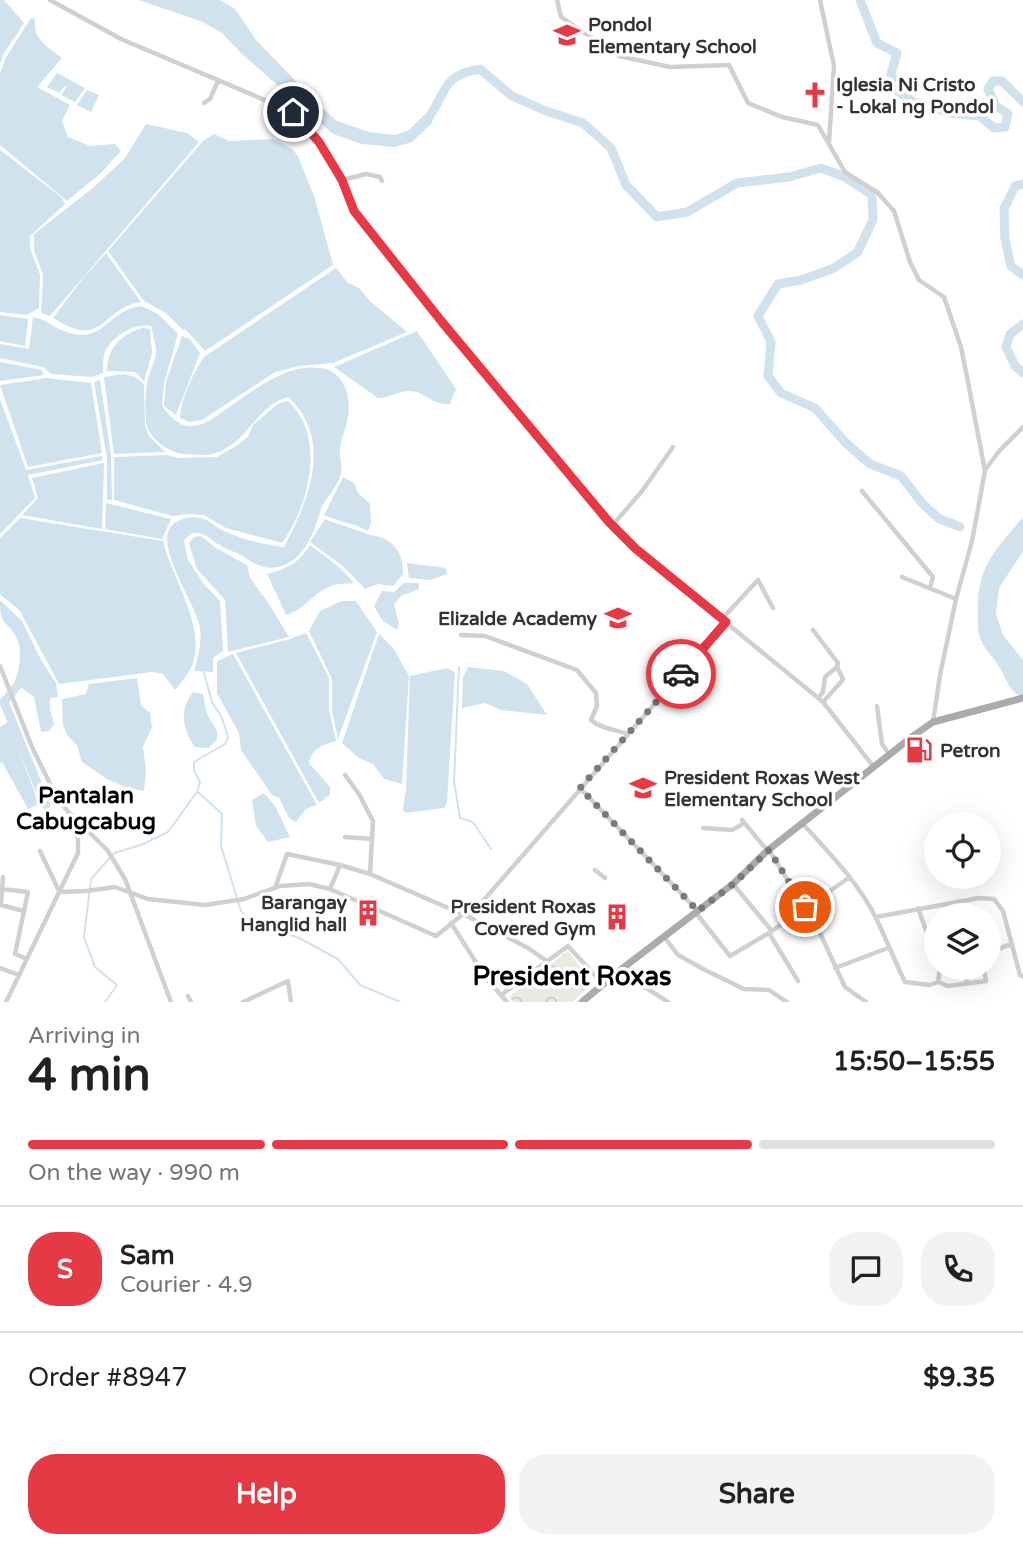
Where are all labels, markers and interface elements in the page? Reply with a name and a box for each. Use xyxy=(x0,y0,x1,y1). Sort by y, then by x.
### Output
place label: Pondol Elementary School xyxy=(588,14,757,59)
school or university icon: Pondol Elementary School xyxy=(552,20,582,50)
place label: Iglesia Ni Cristo - Lokal ng Pondol xyxy=(836,74,994,119)
church icon: Iglesia Ni Cristo - Lokal ng Pondol xyxy=(800,80,830,110)
pin xyxy=(263,82,323,142)
icon: home xyxy=(274,93,312,131)
school or university icon: Elizalde Academy xyxy=(603,603,633,633)
place label: Elizalde Academy xyxy=(438,608,598,631)
courier xyxy=(646,639,716,709)
icon: car xyxy=(662,655,700,693)
fuel station icon: Petron xyxy=(904,735,934,765)
place label: Petron xyxy=(940,740,1001,762)
place label: President Roxas West Elementary School xyxy=(664,767,860,812)
school or university icon: President Roxas West Elementary School xyxy=(628,773,658,803)
district label: Pantalan Cabugcabug xyxy=(16,782,156,836)
map controls xyxy=(924,812,1001,980)
button: locate xyxy=(924,812,1001,889)
pin xyxy=(775,877,835,937)
icon: bag xyxy=(786,888,824,926)
place label: Barangay Hanglid hall xyxy=(240,892,348,937)
place label: President Roxas Covered Gym xyxy=(451,896,596,941)
building icon: Barangay Hanglid hall xyxy=(353,898,383,928)
building icon: President Roxas Covered Gym xyxy=(602,902,632,932)
button: layers xyxy=(924,903,1001,980)
district label: President Roxas xyxy=(473,961,671,992)
text: Arriving in xyxy=(28,1022,141,1050)
text: 15:50–15:55 xyxy=(833,1046,995,1077)
text: 4 min xyxy=(28,1048,151,1103)
text: On the way · 990 m xyxy=(28,1159,240,1187)
button: chat xyxy=(829,1232,903,1306)
button: phone xyxy=(921,1232,995,1306)
text: Sam xyxy=(120,1240,175,1271)
text: S xyxy=(57,1254,73,1285)
text: Courier · 4.9 xyxy=(120,1271,253,1299)
text: Order #8947 xyxy=(28,1362,188,1393)
text: $9.35 xyxy=(923,1362,995,1393)
button: Help xyxy=(28,1454,505,1534)
button: Share xyxy=(519,1454,995,1534)

